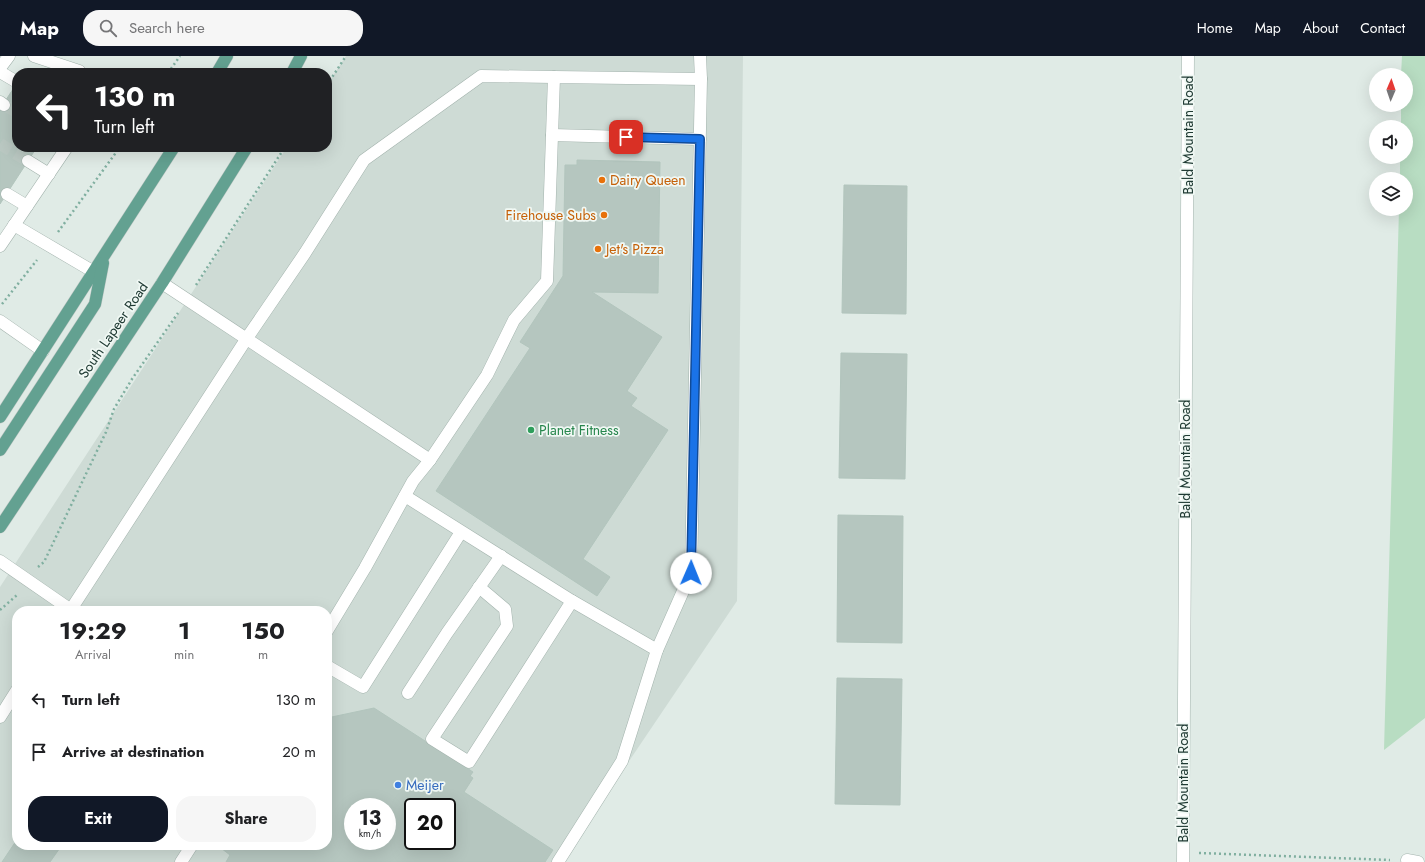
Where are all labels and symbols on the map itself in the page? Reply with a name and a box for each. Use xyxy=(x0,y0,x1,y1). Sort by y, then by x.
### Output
north arrow xyxy=(1369,68,1413,112)
street label: Bald Mountain Road xyxy=(1178,75,1198,195)
pin xyxy=(609,120,643,154)
place label: Dairy Queen xyxy=(610,170,686,190)
marker: Dairy Queen xyxy=(597,175,607,185)
place label: Firehouse Subs xyxy=(506,205,596,225)
marker: Firehouse Subs xyxy=(599,210,609,220)
place label: Jet's Pizza xyxy=(604,239,664,259)
marker: Jet's Pizza xyxy=(593,244,603,254)
street label: South Lapeer Road xyxy=(73,278,153,382)
street label: Bald Mountain Road xyxy=(1175,399,1195,519)
place label: Planet Fitness xyxy=(539,420,619,440)
marker: Planet Fitness xyxy=(526,425,536,435)
position arrow xyxy=(670,552,712,594)
street label: Bald Mountain Road xyxy=(1173,723,1193,843)
place label: Meijer xyxy=(406,775,444,795)
marker: Meijer xyxy=(393,780,403,790)
speed limit sign: 20 xyxy=(404,798,456,850)

